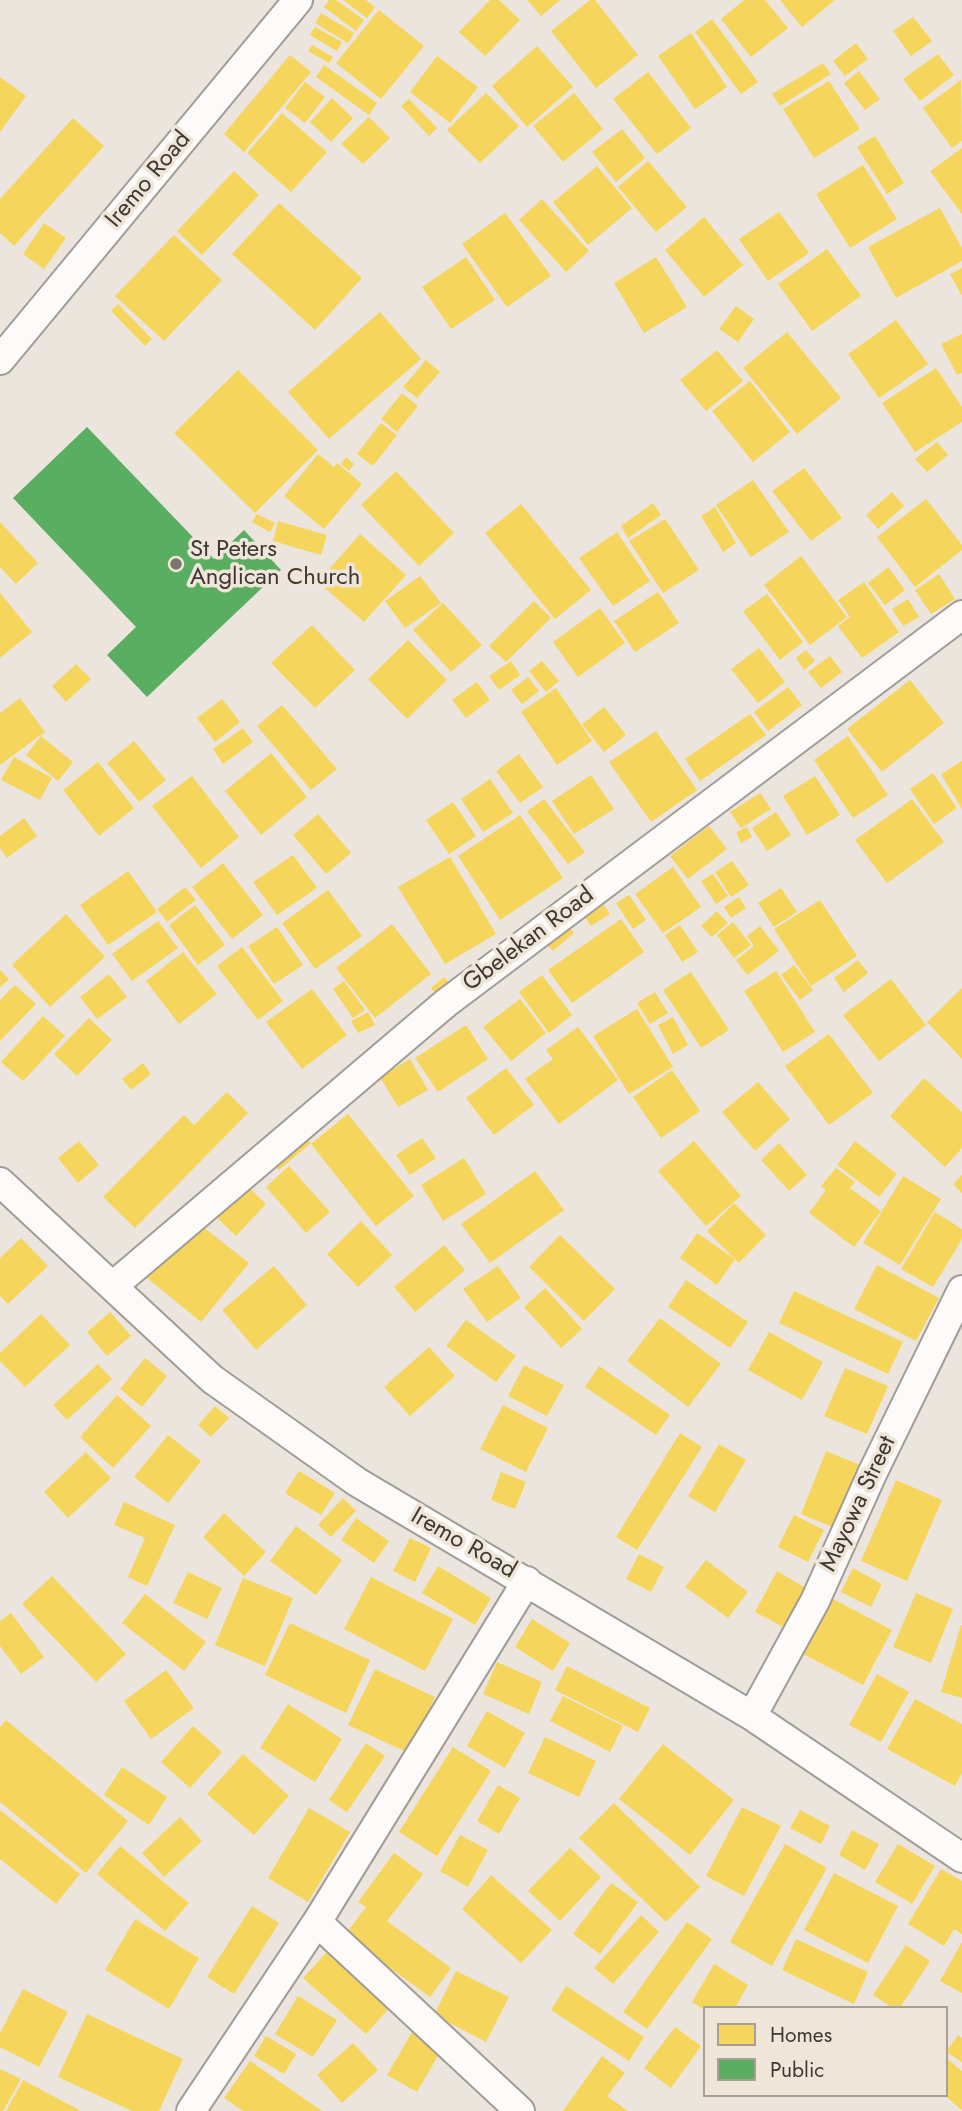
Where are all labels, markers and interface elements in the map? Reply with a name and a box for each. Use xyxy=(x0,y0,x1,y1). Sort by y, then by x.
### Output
street label: Iremo Road xyxy=(100,126,198,234)
place label: St Peters Anglican Church xyxy=(190,536,360,592)
marker: St Peters Anglican Church xyxy=(168,556,184,572)
street label: Gbelekan Road xyxy=(458,882,600,998)
street label: Mayowa Street xyxy=(815,1432,903,1576)
street label: Iremo Road xyxy=(405,1502,521,1586)
legend xyxy=(703,2006,948,2097)
text: Homes xyxy=(770,2020,832,2050)
text: Public xyxy=(770,2055,824,2085)

